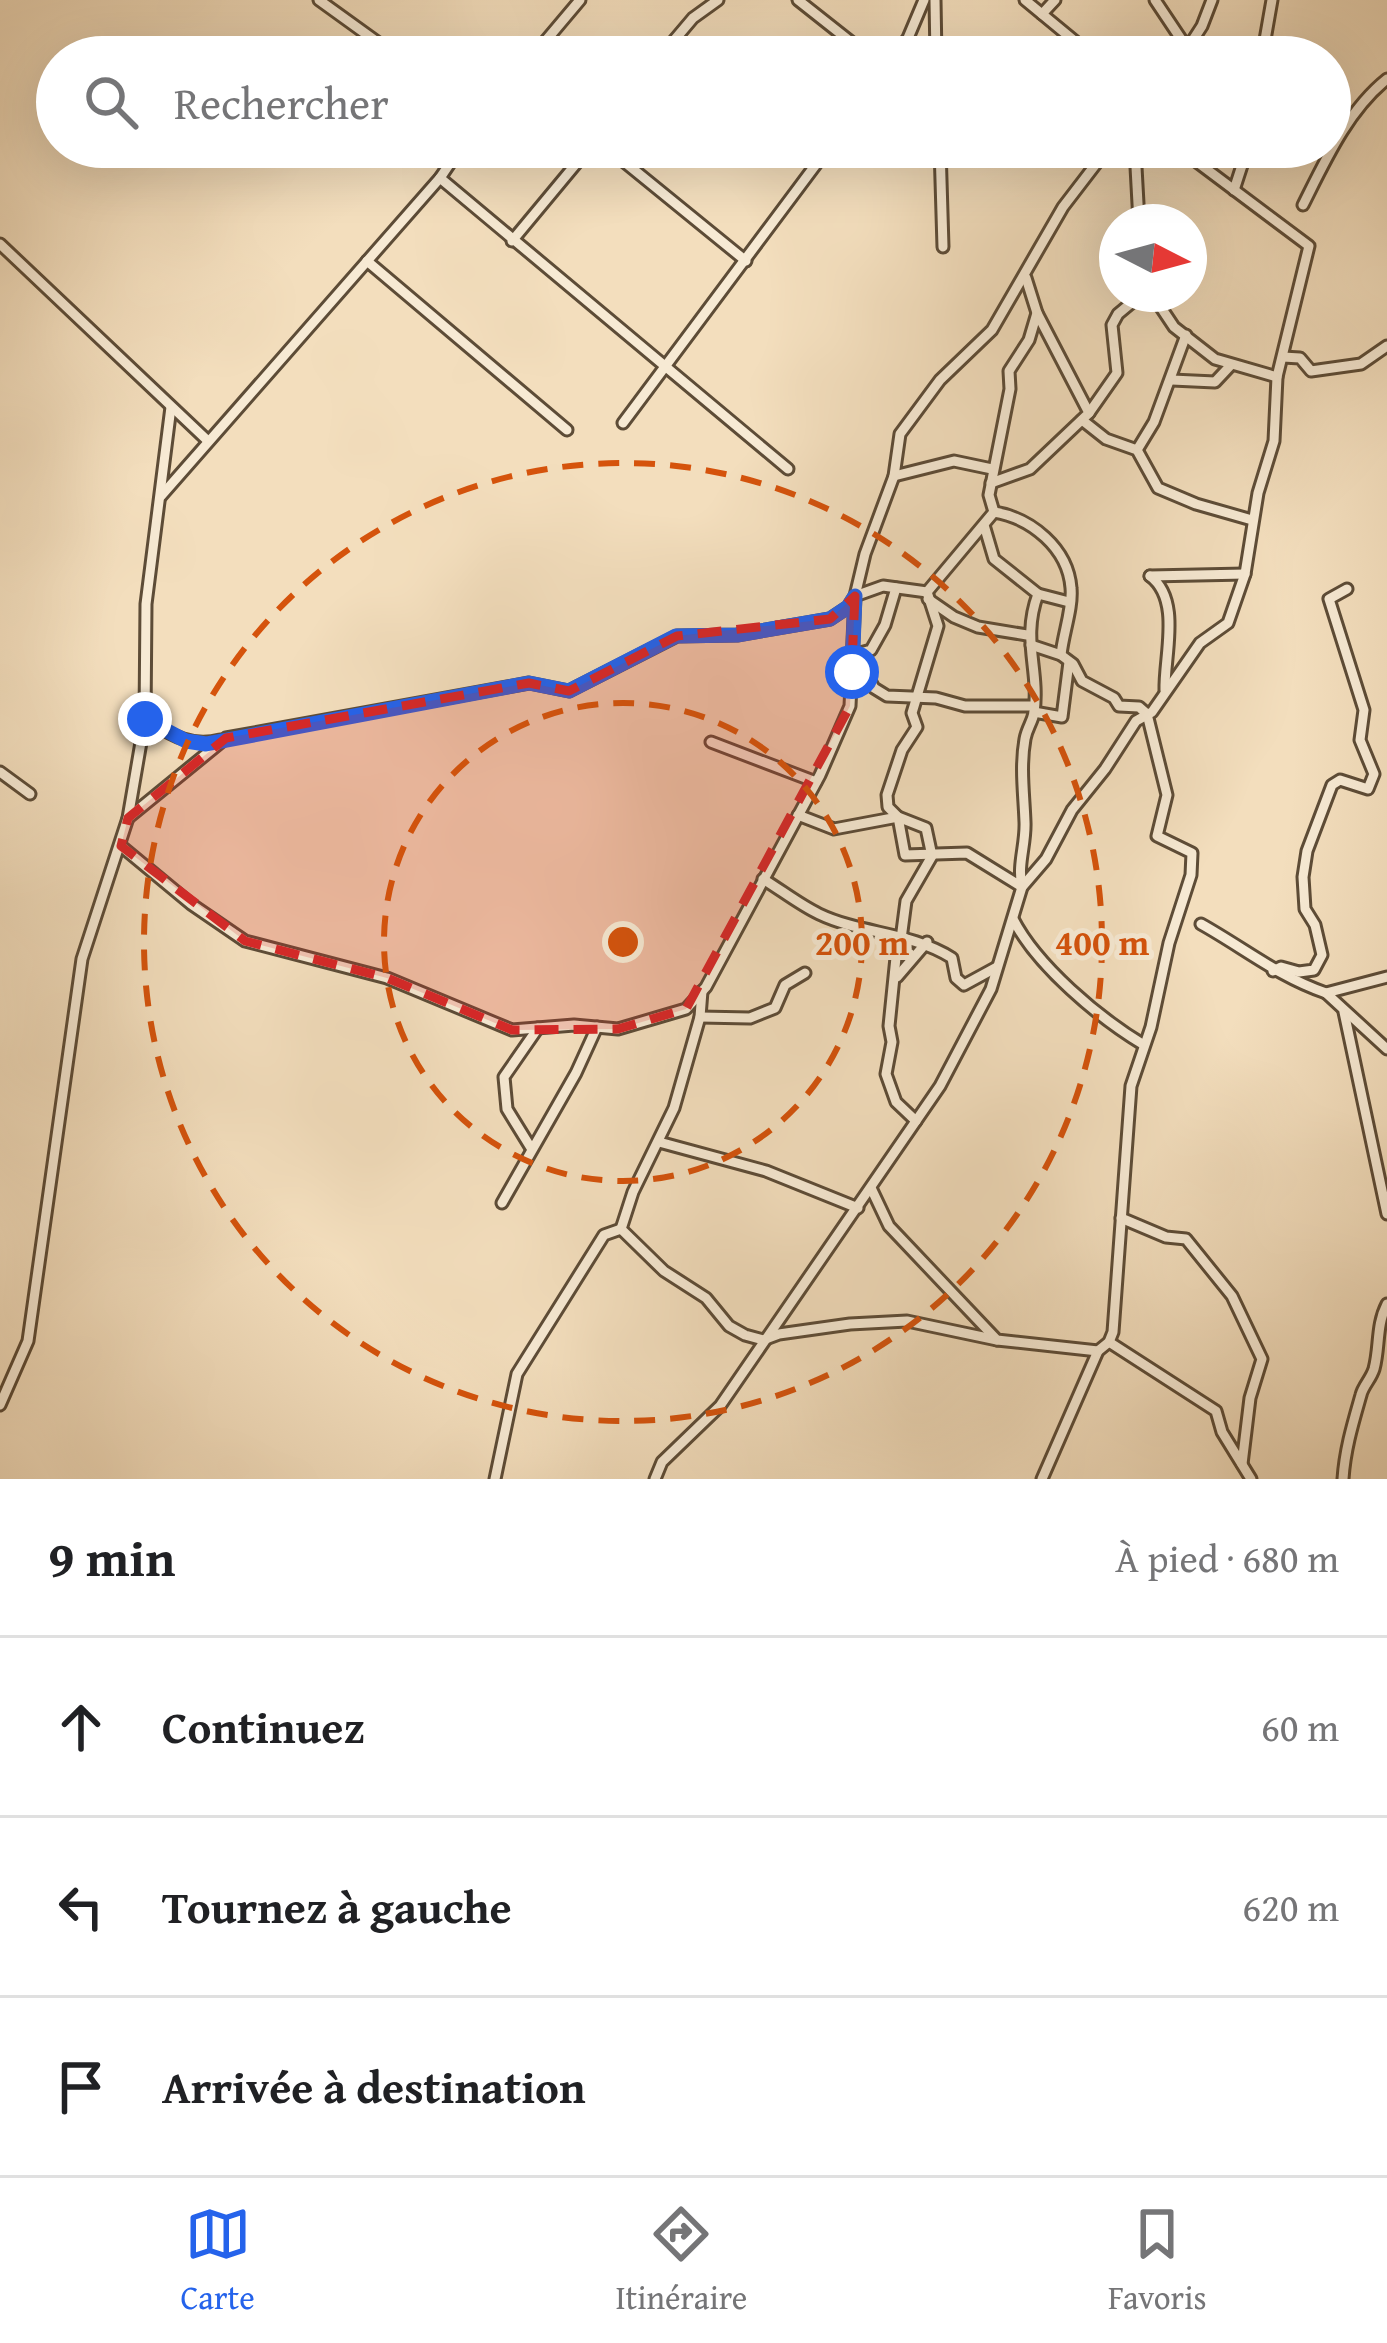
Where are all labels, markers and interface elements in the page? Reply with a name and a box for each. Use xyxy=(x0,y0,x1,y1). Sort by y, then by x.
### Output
search box xyxy=(36,36,1351,168)
icon: search xyxy=(78,69,144,135)
text: Rechercher xyxy=(174,70,389,135)
north arrow xyxy=(1099,204,1207,312)
route start xyxy=(825,645,879,699)
route end xyxy=(118,692,172,746)
text: 200 m xyxy=(815,915,910,968)
text: 400 m xyxy=(1055,915,1150,968)
centre of rings xyxy=(602,921,644,963)
text: 9 min xyxy=(48,1520,175,1595)
text: À pied · 680 m xyxy=(1115,1529,1339,1586)
icon: ahead xyxy=(48,1694,114,1760)
text: Continuez xyxy=(162,1694,365,1759)
text: 60 m xyxy=(1261,1698,1339,1755)
icon: left xyxy=(48,1874,114,1940)
text: Tournez à gauche xyxy=(162,1874,512,1939)
text: 620 m xyxy=(1242,1878,1339,1935)
icon: arrive xyxy=(48,2054,114,2120)
text: Arrivée à destination xyxy=(162,2054,586,2119)
tab: Carte xyxy=(180,2201,255,2321)
tab: Itinéraire xyxy=(615,2201,747,2321)
tab: Favoris xyxy=(1108,2201,1207,2321)

